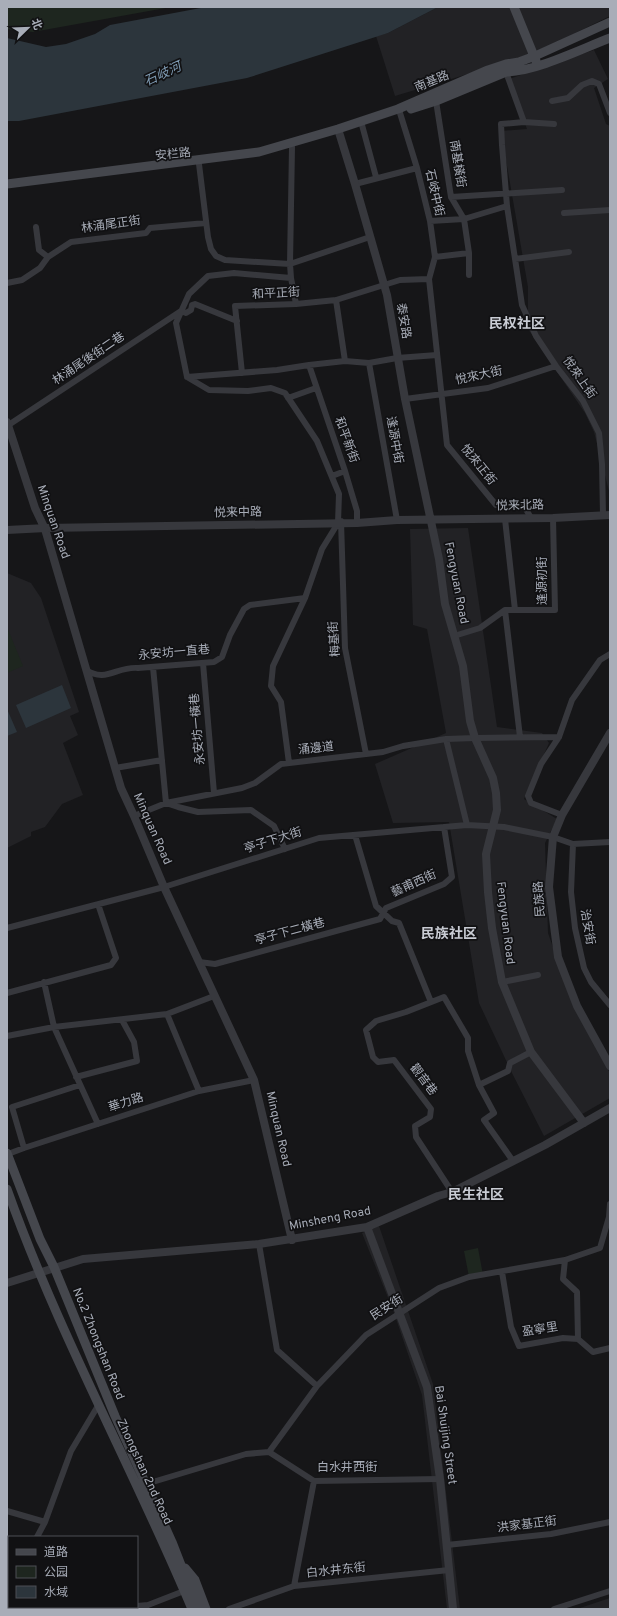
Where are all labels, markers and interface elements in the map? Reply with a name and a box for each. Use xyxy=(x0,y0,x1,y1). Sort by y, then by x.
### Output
north arrow xyxy=(8,8,48,48)
text: 北 xyxy=(28,17,45,32)
water label: 石岐河 xyxy=(142,58,187,90)
street label: 南基路 xyxy=(412,68,452,96)
street label: 南基橫街 xyxy=(445,139,469,189)
street label: 安栏路 xyxy=(154,145,192,165)
street label: 石岐中街 xyxy=(421,168,447,218)
street label: 林涌尾正街 xyxy=(80,213,142,237)
street label: 和平正街 xyxy=(252,285,300,303)
street label: 泰安路 xyxy=(392,302,414,340)
district label: 民权社区 xyxy=(489,315,545,333)
street label: 林涌尾後街二巷 xyxy=(50,329,128,389)
street label: 悅來上街 xyxy=(559,354,599,402)
street label: 悅來大街 xyxy=(454,363,504,389)
street label: 和平新街 xyxy=(330,415,362,465)
street label: 逢源中街 xyxy=(382,415,406,465)
street label: 悅來正街 xyxy=(457,441,499,489)
street label: Minquan Road xyxy=(33,483,73,561)
street label: 悦来北路 xyxy=(496,498,544,514)
street label: 悦来中路 xyxy=(214,505,262,521)
street label: Fengyuan Road xyxy=(440,541,472,625)
street label: 逢源初街 xyxy=(535,557,551,605)
street label: 梅基街 xyxy=(326,620,344,658)
street label: 永安坊一直巷 xyxy=(137,642,211,664)
street label: 永安坊一橫巷 xyxy=(187,692,209,766)
street label: 涌邊道 xyxy=(297,739,335,759)
street label: Minquan Road xyxy=(129,791,175,867)
street label: 亭子下大街 xyxy=(242,825,304,857)
street label: 藝甫西街 xyxy=(389,867,439,901)
street label: 民族路 xyxy=(531,880,549,918)
street label: Fengyuan Road xyxy=(492,881,518,965)
street label: 治安街 xyxy=(576,908,598,946)
street label: 亭子下二橫巷 xyxy=(253,915,327,949)
district label: 民族社区 xyxy=(421,925,477,943)
street label: 觀音巷 xyxy=(406,1061,440,1099)
street label: 華力路 xyxy=(106,1090,146,1116)
street label: Minquan Road xyxy=(262,1090,294,1168)
district label: 民生社区 xyxy=(448,1186,504,1204)
street label: Minsheng Road xyxy=(288,1203,372,1235)
street label: No.2 Zhongshan Road xyxy=(68,1286,128,1402)
street label: 民安街 xyxy=(368,1291,406,1325)
street label: 盈寧里 xyxy=(521,1319,559,1341)
street label: Bai Shuijing Street xyxy=(430,1384,460,1486)
street label: Zhongshan 2nd Road xyxy=(112,1416,176,1528)
street label: 白水井西街 xyxy=(317,1460,377,1476)
street label: 洪家基正街 xyxy=(496,1513,558,1537)
legend xyxy=(8,1536,138,1608)
text: 道路 xyxy=(44,1545,68,1561)
street label: 白水井东街 xyxy=(305,1560,367,1582)
text: 公园 xyxy=(44,1565,68,1581)
text: 水域 xyxy=(44,1585,68,1601)

